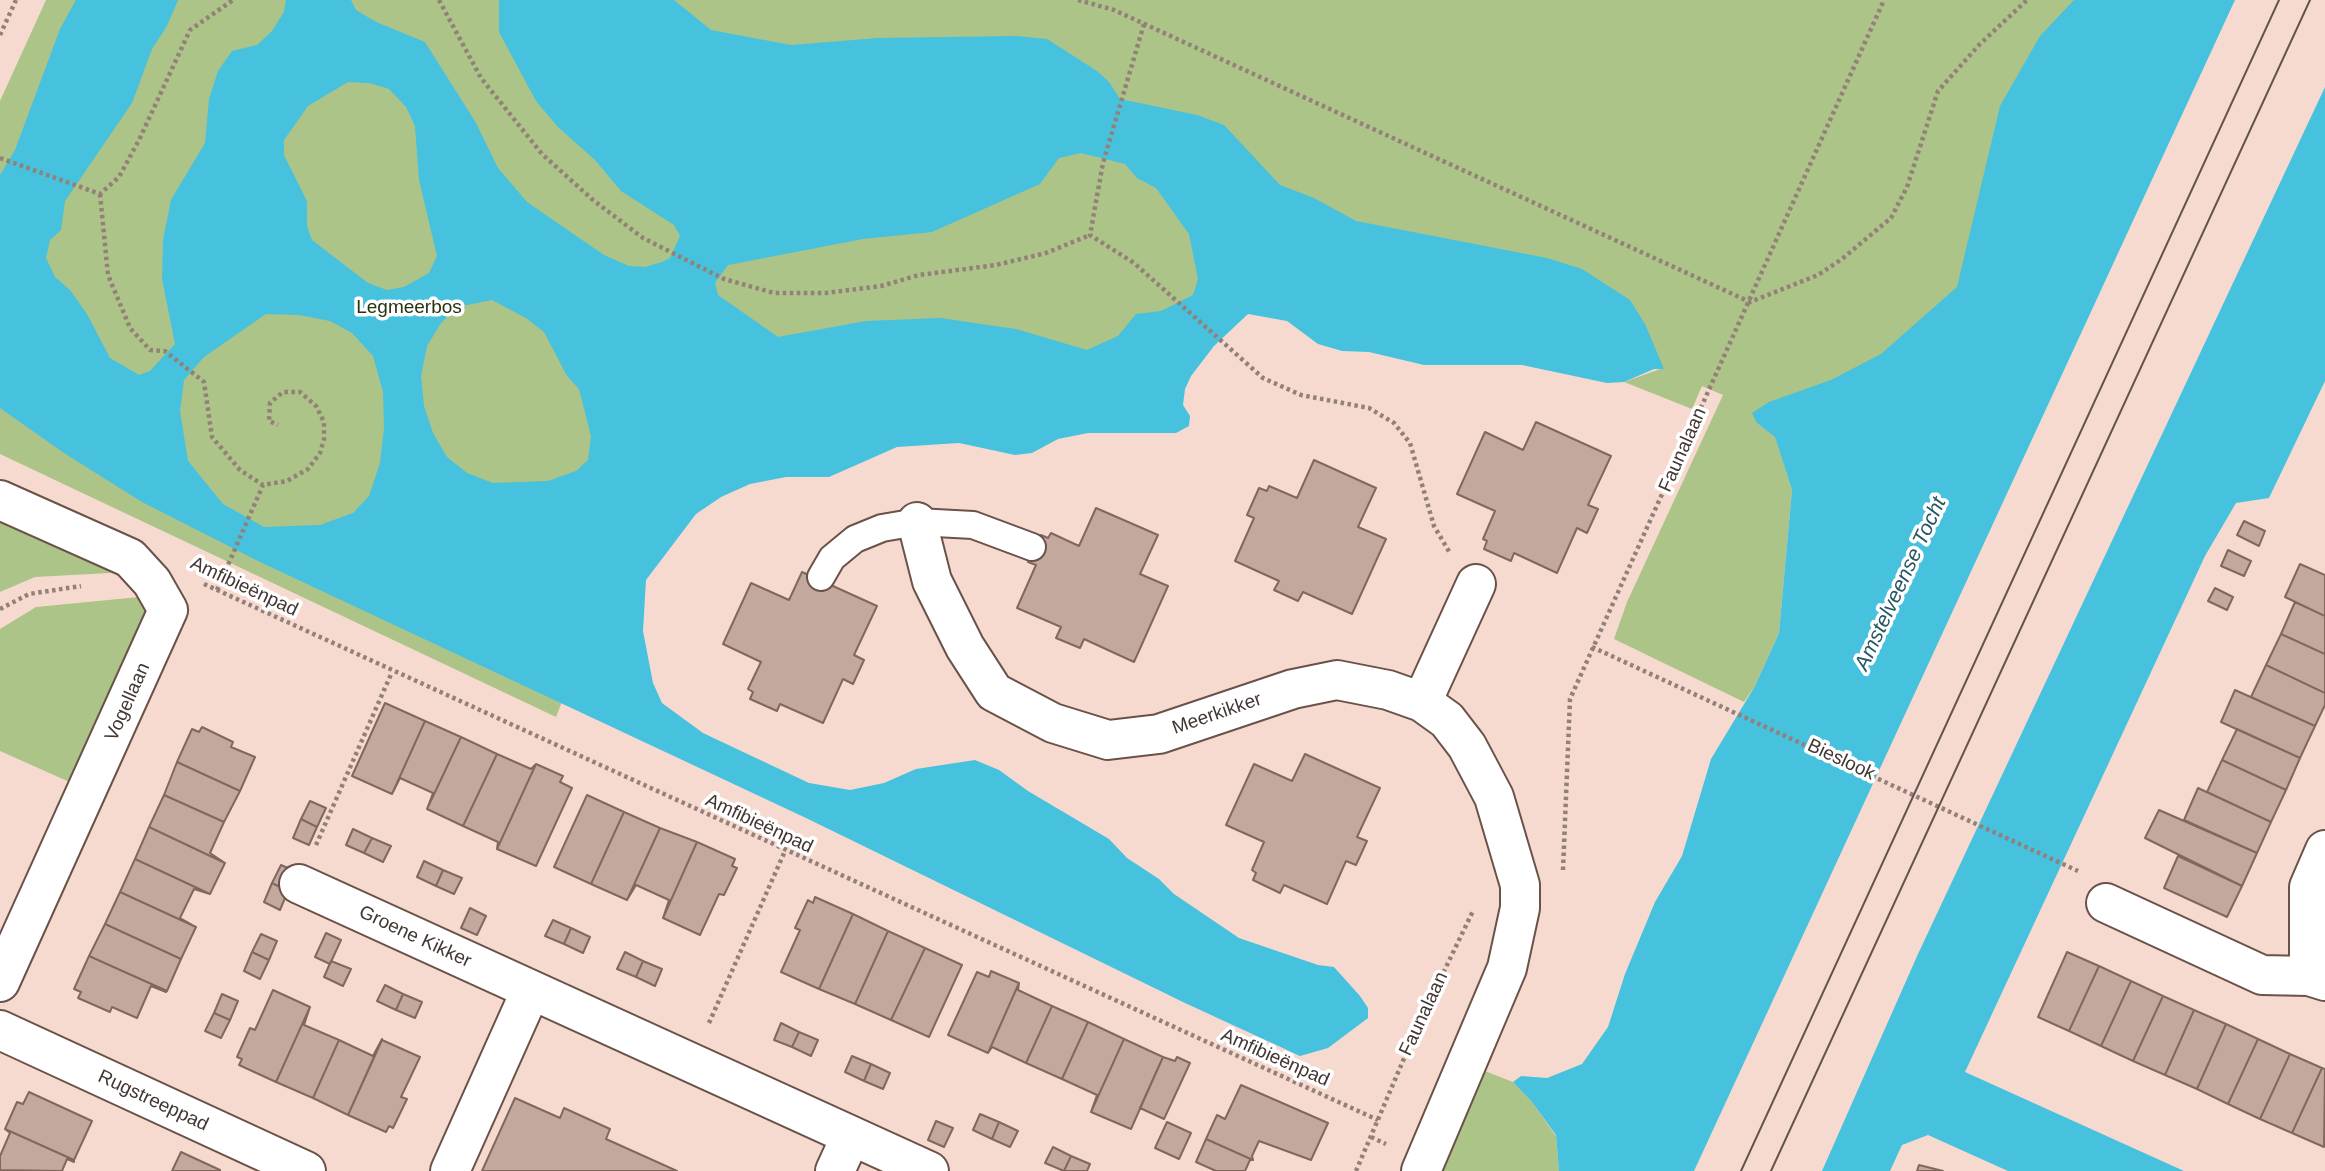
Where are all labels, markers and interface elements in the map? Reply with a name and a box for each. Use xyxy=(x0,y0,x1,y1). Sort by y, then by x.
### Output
park label: Legmeerbos xyxy=(356,297,462,319)
street label: Faunalaan xyxy=(1654,404,1712,496)
water label: Amstelveense Tocht xyxy=(1850,493,1952,675)
street label: Amfibieënpad xyxy=(187,552,301,622)
street label: Vogellaan xyxy=(101,659,155,745)
street label: Meerkikker xyxy=(1169,688,1265,740)
street label: Bieslook xyxy=(1804,734,1878,786)
street label: Amfibieënpad xyxy=(702,789,816,859)
street label: Groene Kikker xyxy=(355,901,475,973)
street label: Faunalaan xyxy=(1395,968,1453,1060)
street label: Amfibieënpad xyxy=(1217,1024,1333,1092)
street label: Rugstreeppad xyxy=(94,1065,212,1137)

